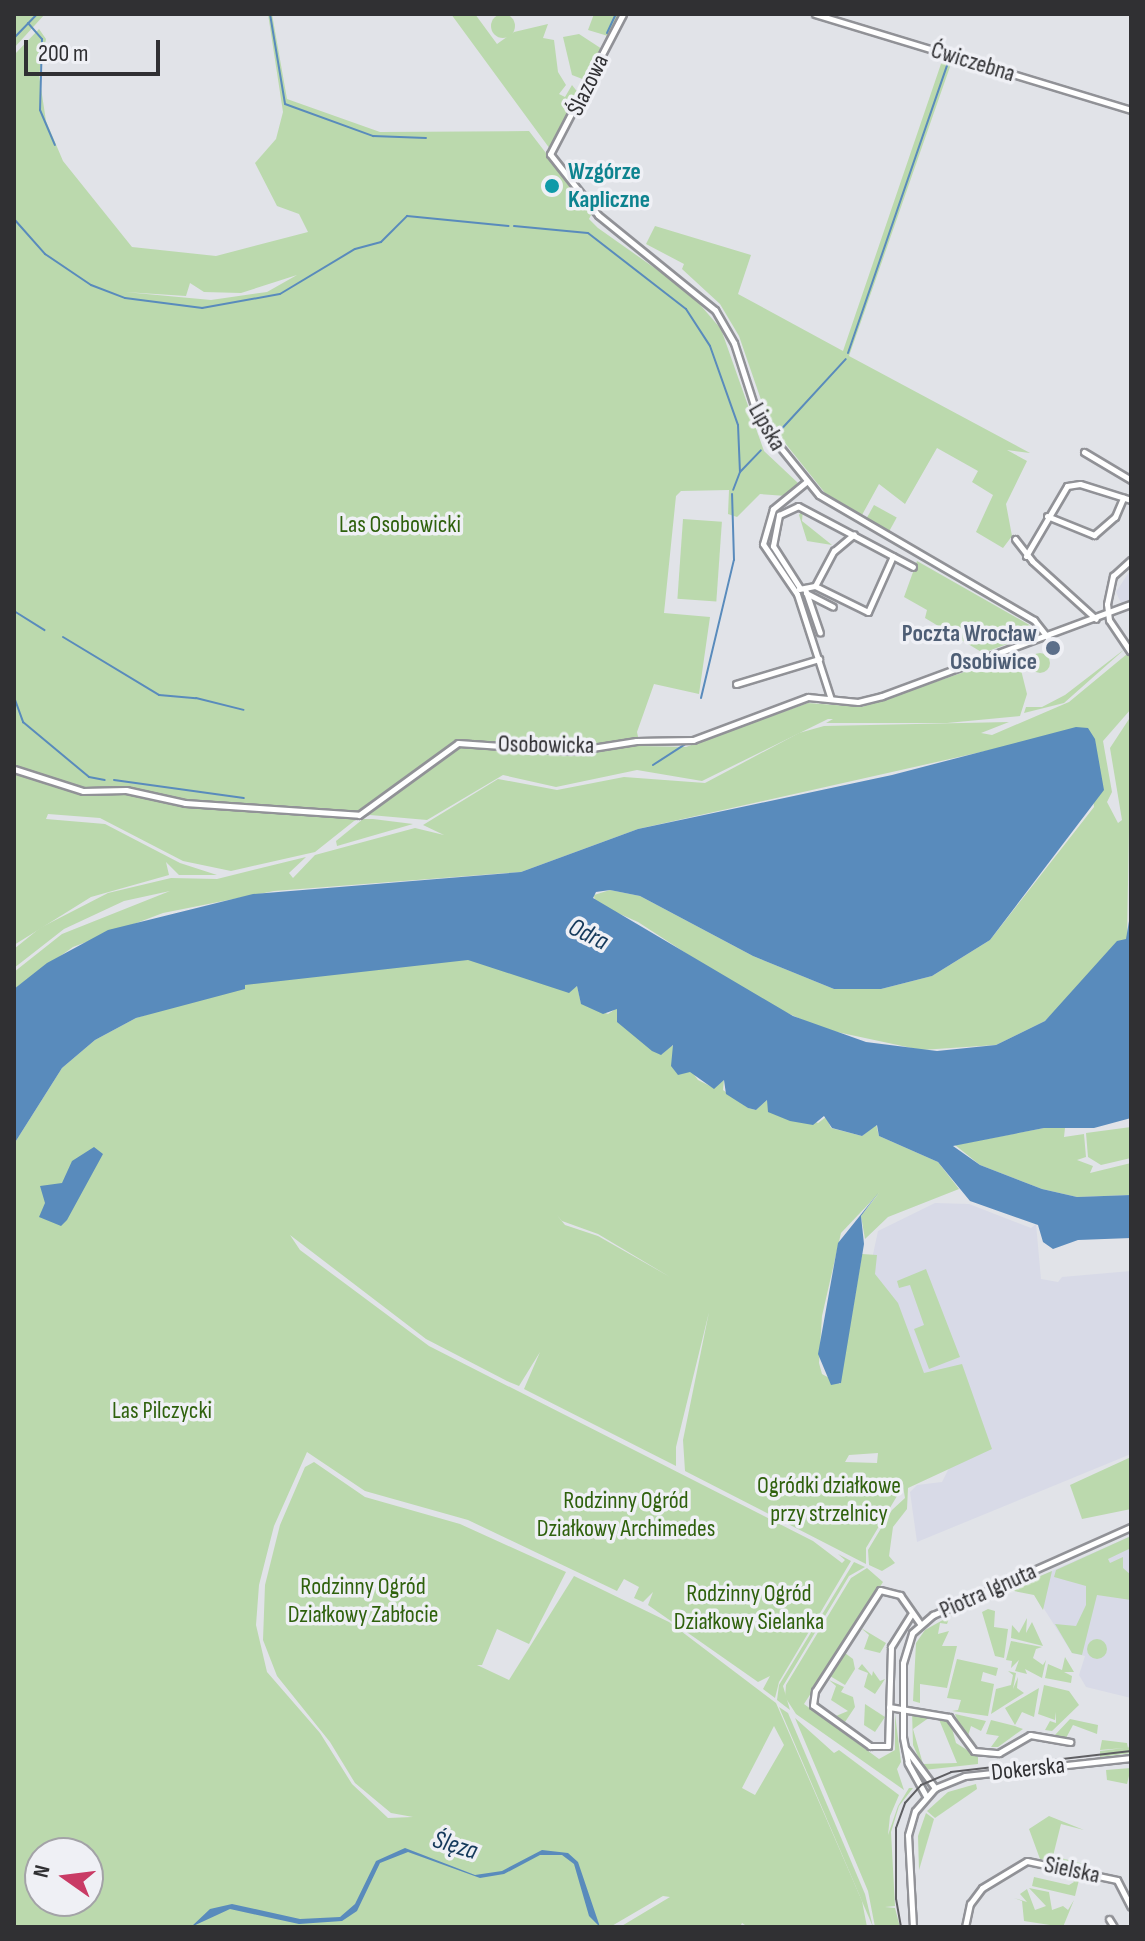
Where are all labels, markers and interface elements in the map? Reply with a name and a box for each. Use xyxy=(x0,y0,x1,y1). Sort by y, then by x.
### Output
scale bar xyxy=(28,24,164,74)
street label: Ćwiczebna xyxy=(928,36,1018,88)
text: 200 m xyxy=(38,39,89,68)
street label: Ślazowa xyxy=(561,50,615,120)
place label: Wzgórze Kapliczne xyxy=(568,158,650,214)
marker: Wzgórze Kapliczne xyxy=(543,177,561,195)
street label: Lipska xyxy=(742,398,792,456)
park label: Las Osobowicki xyxy=(339,511,461,539)
place label: Poczta Wrocław Osobiwice xyxy=(902,620,1037,676)
marker: Poczta Wrocław Osobiwice xyxy=(1044,639,1062,657)
street label: Osobowicka xyxy=(498,730,594,760)
water label: Odra xyxy=(563,912,613,958)
park label: Las Pilczycki xyxy=(112,1397,212,1425)
park label: Ogródki działkowe przy strzelnicy xyxy=(757,1472,901,1528)
park label: Rodzinny Ogród Działkowy Archimedes xyxy=(537,1487,715,1543)
street label: Piotra Ignuta xyxy=(935,1557,1041,1625)
park label: Rodzinny Ogród Działkowy Zabłocie xyxy=(288,1573,438,1629)
park label: Rodzinny Ogród Działkowy Sielanka xyxy=(674,1580,824,1636)
street label: Dokerska xyxy=(990,1751,1066,1787)
water label: Ślęza xyxy=(429,1824,481,1868)
north arrow xyxy=(24,1837,104,1917)
street label: Sielska xyxy=(1042,1850,1102,1890)
text: N xyxy=(28,1863,57,1881)

